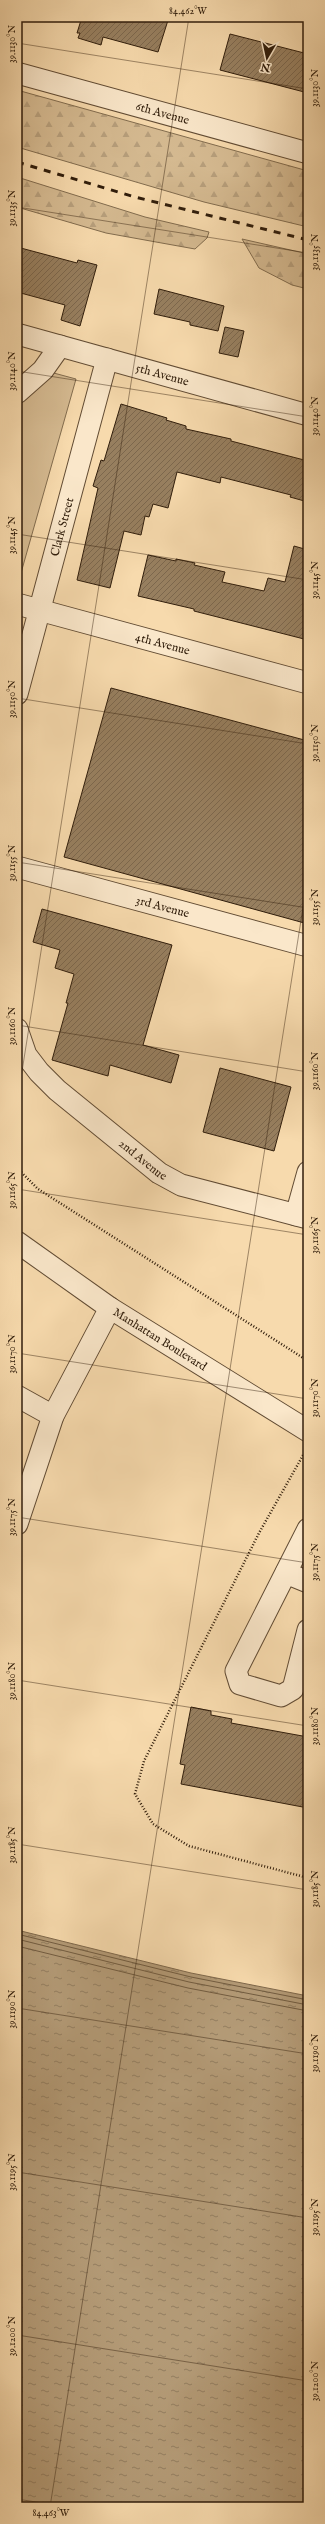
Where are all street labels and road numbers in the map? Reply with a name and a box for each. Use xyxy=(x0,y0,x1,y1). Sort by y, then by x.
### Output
street label: 6th Avenue xyxy=(134,99,192,128)
street label: 5th Avenue xyxy=(134,360,191,389)
street label: Clark Street xyxy=(47,496,77,558)
street label: 4th Avenue xyxy=(134,629,192,658)
street label: 3rd Avenue xyxy=(134,892,192,921)
street label: 2nd Avenue xyxy=(116,1136,170,1184)
street label: Manhattan Boulevard xyxy=(110,1304,210,1374)

